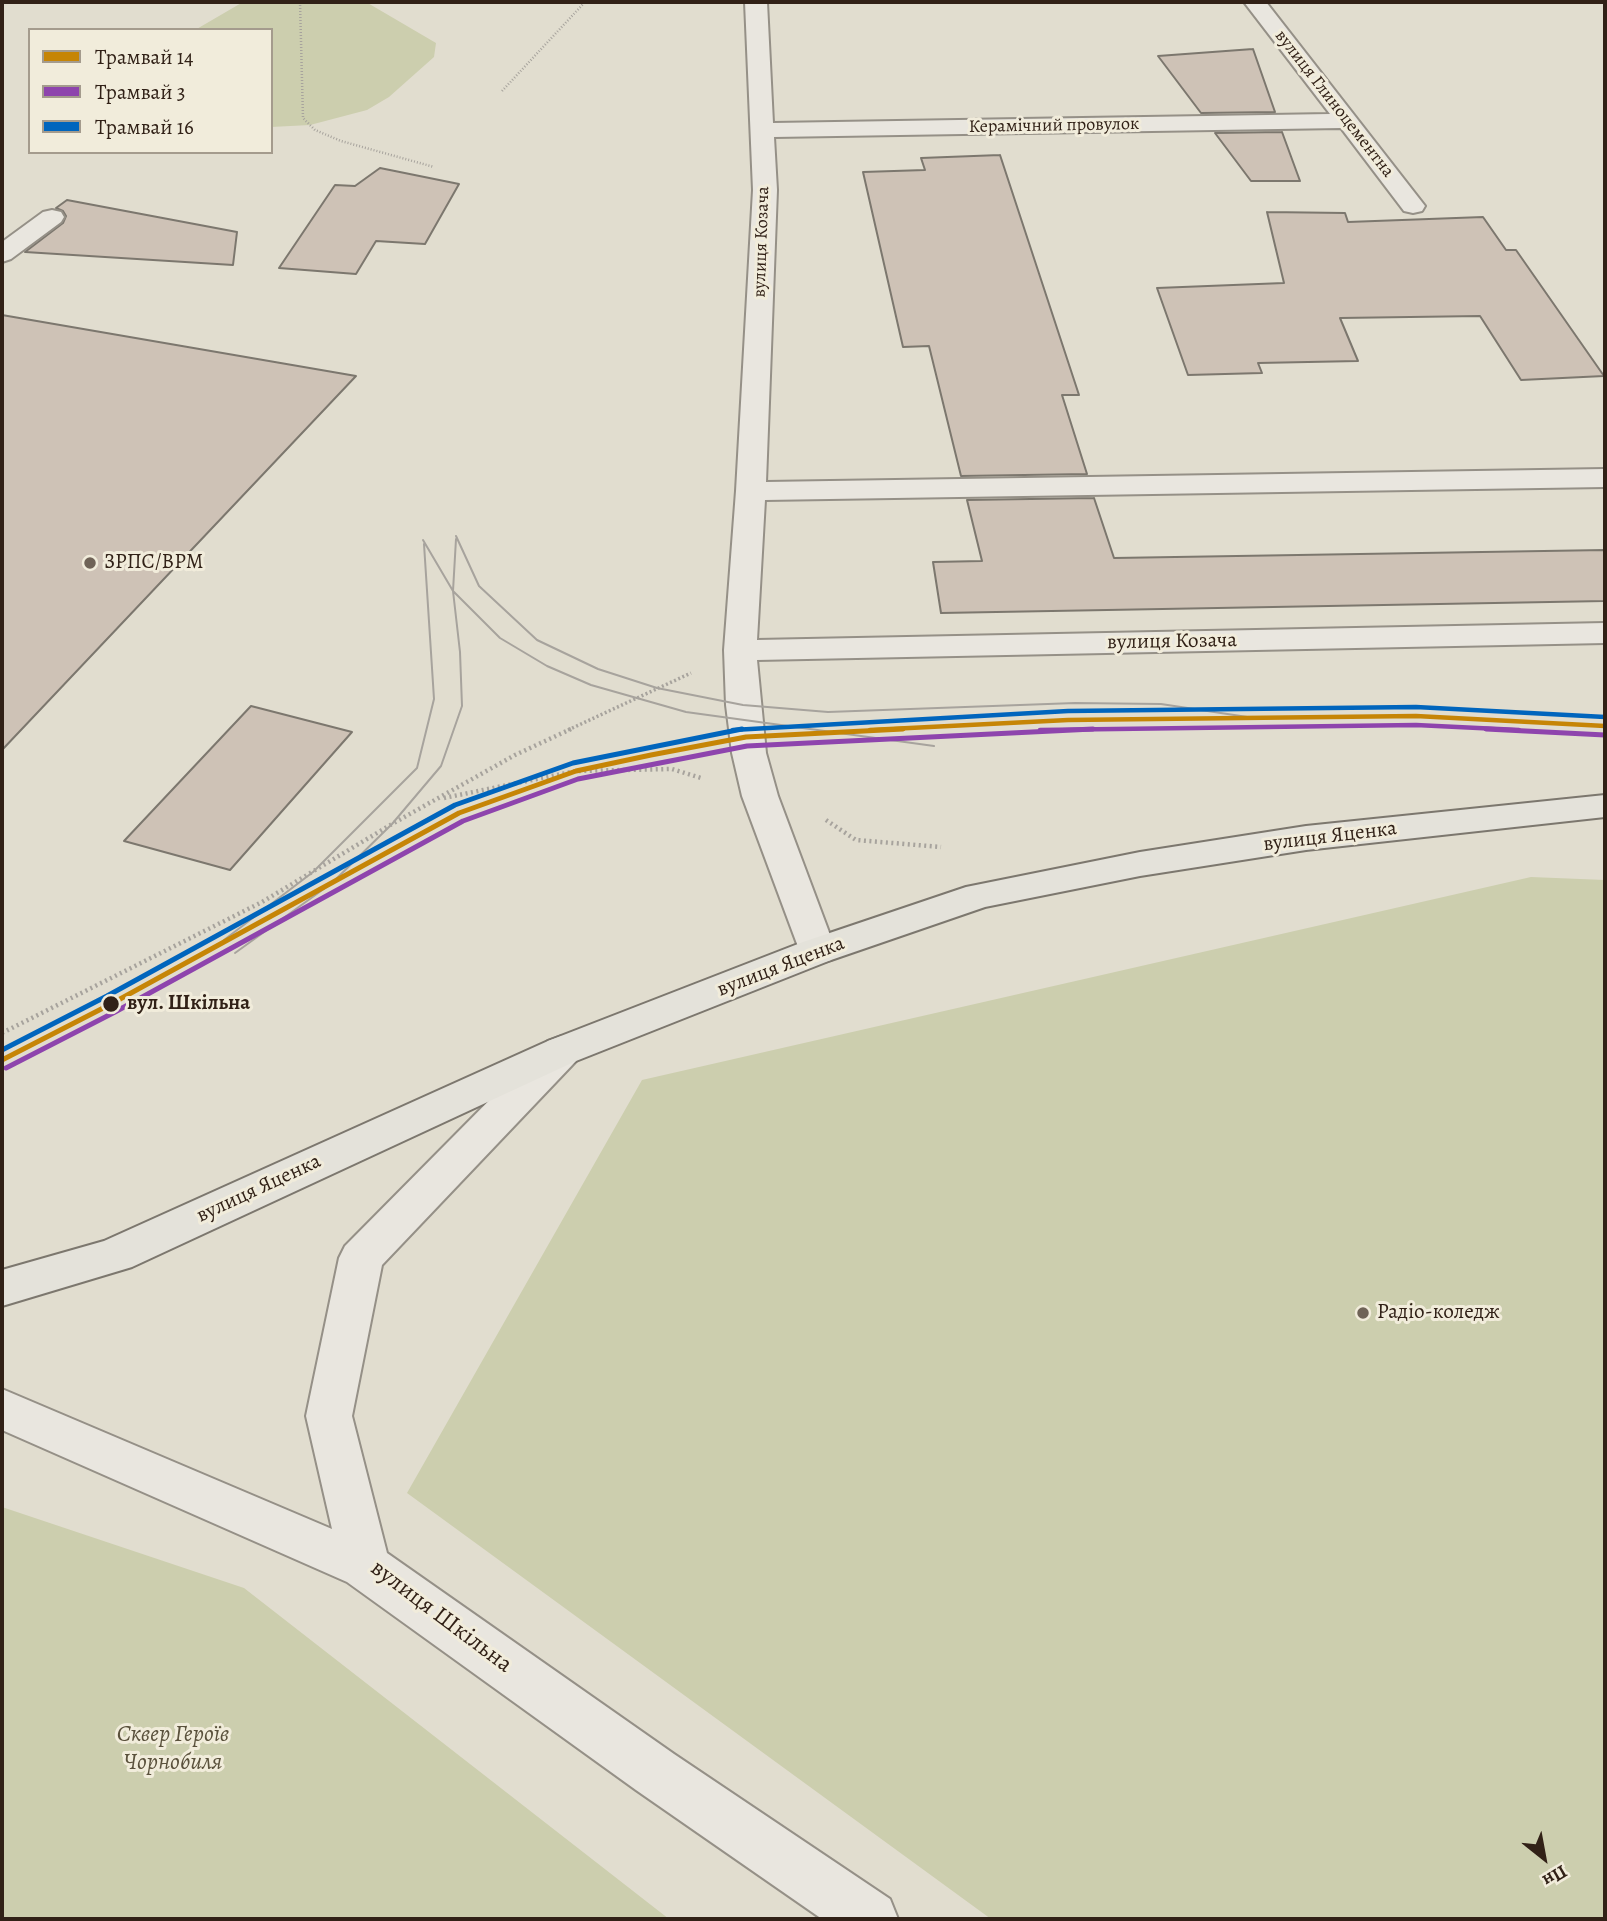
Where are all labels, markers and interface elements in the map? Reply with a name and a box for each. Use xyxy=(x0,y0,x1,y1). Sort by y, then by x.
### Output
street label: вулиця Глиноцементна xyxy=(1270,26,1398,182)
legend xyxy=(28,28,273,154)
text: Трамвай 14 xyxy=(95,43,193,71)
text: Трамвай 3 xyxy=(95,78,186,106)
text: Трамвай 16 xyxy=(95,113,194,141)
street label: Керамічний провулок xyxy=(968,114,1140,138)
street label: вулиця Козача xyxy=(749,186,775,298)
place label: ЗРПС/ВРМ xyxy=(104,550,204,576)
marker: ЗРПС/ВРМ xyxy=(82,555,98,571)
street label: вулиця Козача xyxy=(1107,628,1237,656)
street label: вулиця Яценка xyxy=(1262,816,1398,858)
street label: вулиця Яценка xyxy=(714,931,848,1003)
place label: вул. Шкільна xyxy=(127,991,250,1017)
marker: вул. Шкільна xyxy=(101,994,121,1014)
street label: вулиця Яценка xyxy=(193,1149,325,1229)
place label: Радіо-коледж xyxy=(1377,1300,1500,1326)
marker: Радіо-коледж xyxy=(1355,1305,1371,1321)
street label: вулиця Шкільна xyxy=(364,1554,518,1680)
park label: Сквер Героїв Чорнобиля xyxy=(117,1721,229,1777)
north arrow xyxy=(1509,1823,1579,1893)
text: Пн xyxy=(1537,1858,1572,1894)

